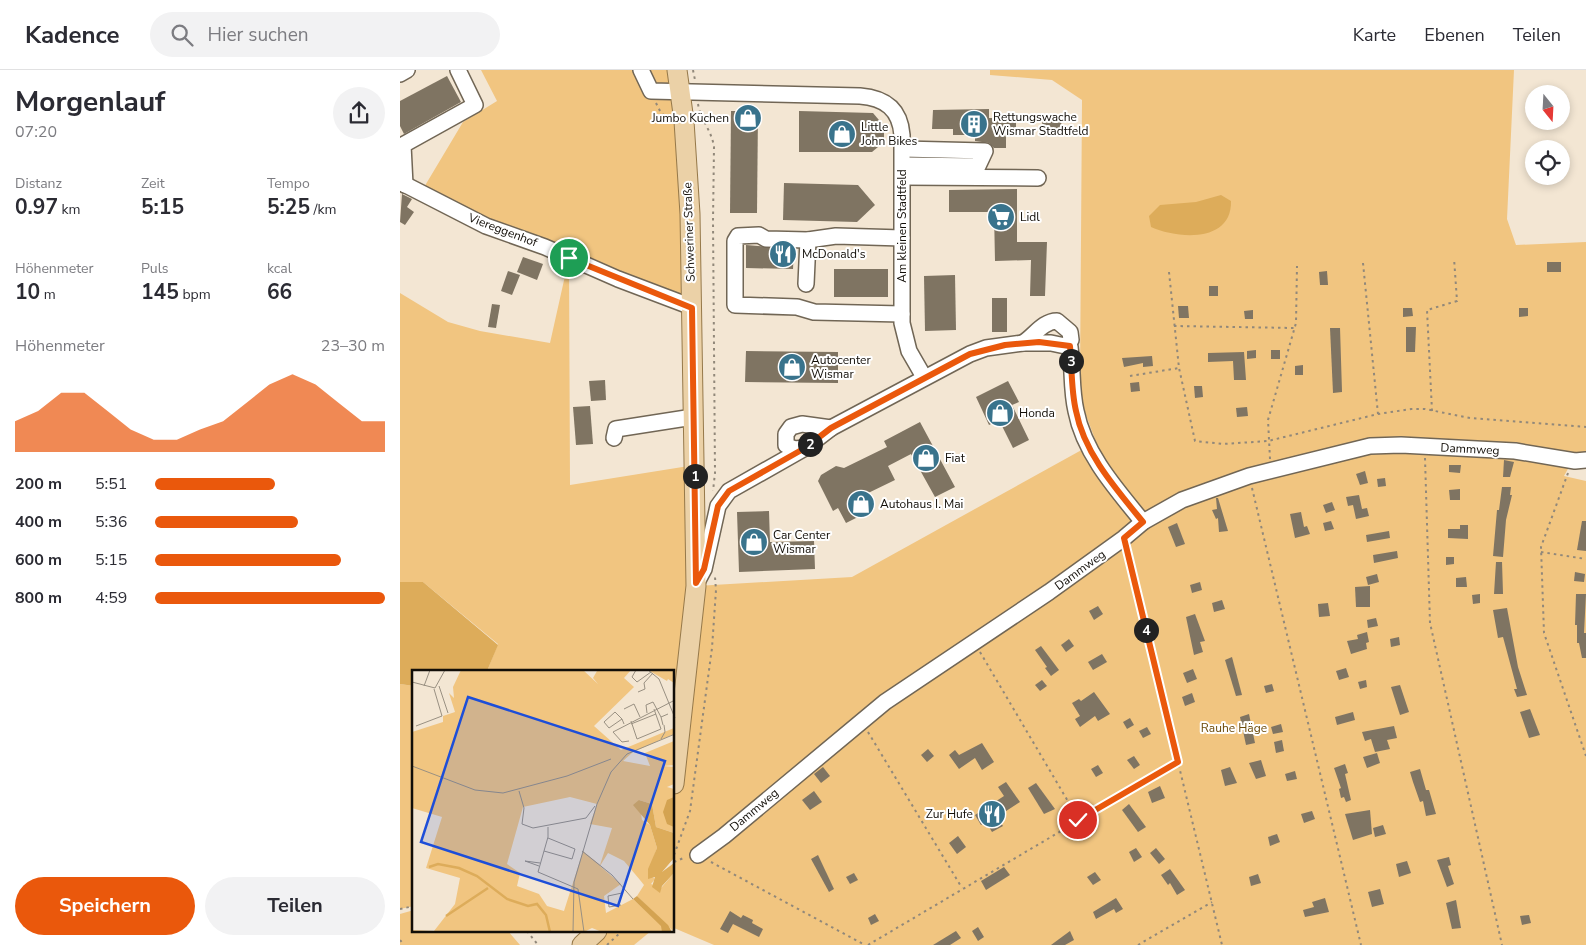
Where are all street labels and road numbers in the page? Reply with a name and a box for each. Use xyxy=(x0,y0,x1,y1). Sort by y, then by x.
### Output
street label: Am kleinen Stadtfeld xyxy=(894,169,910,283)
street label: Schweriner Straße xyxy=(679,182,699,282)
street label: Viereggenhof xyxy=(465,209,541,251)
street label: Dammweg xyxy=(1440,439,1500,459)
street label: Dammweg xyxy=(1051,546,1109,594)
street label: Dammweg xyxy=(726,785,782,835)

